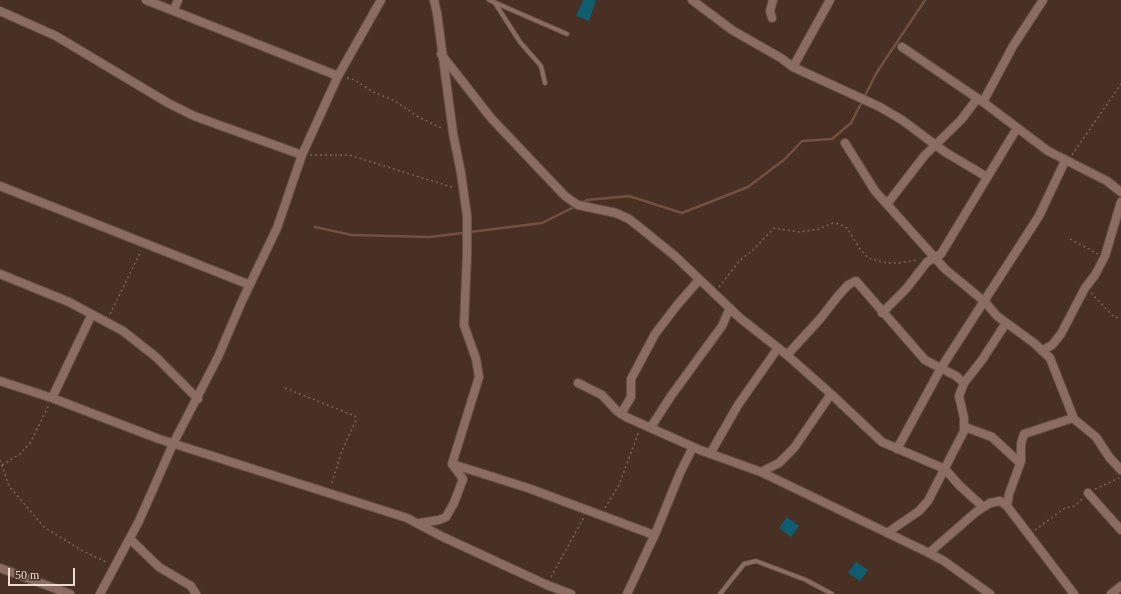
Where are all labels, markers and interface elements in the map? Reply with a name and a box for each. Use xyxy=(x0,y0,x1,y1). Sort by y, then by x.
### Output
scale bar xyxy=(10,560,77,586)
text: 50 m xyxy=(15,568,39,582)

